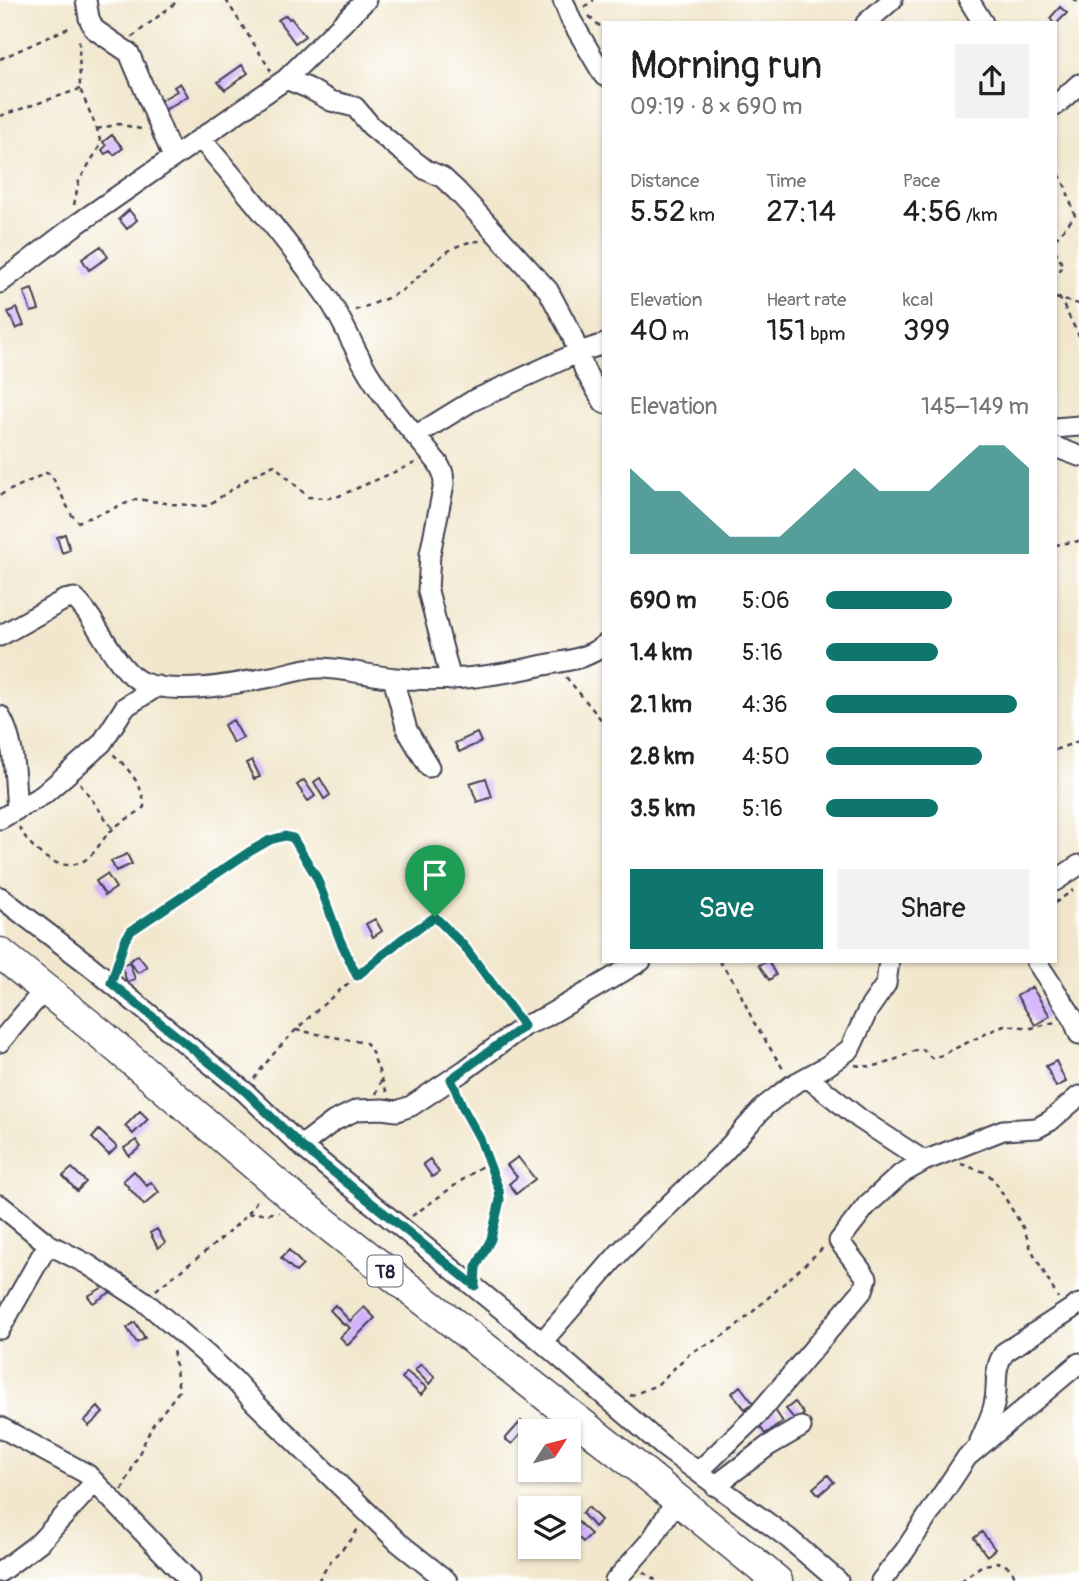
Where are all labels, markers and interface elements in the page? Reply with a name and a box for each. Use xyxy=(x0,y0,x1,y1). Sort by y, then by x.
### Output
text: Morning run xyxy=(630,42,822,90)
button: share xyxy=(955,44,1029,118)
text: 09:19 · 8 × 690 m xyxy=(630,92,803,121)
text: Distance xyxy=(630,169,699,193)
text: Time xyxy=(766,169,806,193)
text: Pace xyxy=(903,169,940,193)
text: 5.52 xyxy=(630,193,686,230)
text: 27:14 xyxy=(766,193,836,230)
text: 4:56 xyxy=(903,193,962,230)
text: km xyxy=(686,203,715,227)
text: /km xyxy=(962,203,998,227)
text: Elevation xyxy=(630,288,702,312)
text: Heart rate xyxy=(766,288,846,312)
text: kcal xyxy=(903,288,934,312)
text: 40 xyxy=(630,312,668,349)
text: 151 xyxy=(766,312,806,349)
text: 399 xyxy=(903,312,950,349)
text: m xyxy=(668,322,689,346)
text: bpm xyxy=(806,322,845,346)
text: Elevation xyxy=(630,392,718,421)
text: 145–149 m xyxy=(921,392,1029,421)
text: 690 m xyxy=(630,586,696,615)
text: 5:06 xyxy=(742,586,790,615)
text: 1.4 km xyxy=(630,638,692,667)
text: 5:16 xyxy=(742,638,783,667)
text: 2.1 km xyxy=(630,690,692,719)
text: 4:36 xyxy=(742,690,788,719)
text: 2.8 km xyxy=(630,742,695,771)
text: 4:50 xyxy=(742,742,790,771)
text: 3.5 km xyxy=(630,794,695,823)
text: 5:16 xyxy=(742,794,783,823)
pin xyxy=(405,845,465,917)
icon: arrive xyxy=(416,856,454,894)
button: Save xyxy=(630,869,823,949)
button: Share xyxy=(837,869,1029,949)
road number: T8 xyxy=(368,1256,402,1287)
north arrow xyxy=(518,1419,581,1482)
map controls xyxy=(518,1419,581,1559)
button: layers xyxy=(518,1496,581,1559)

